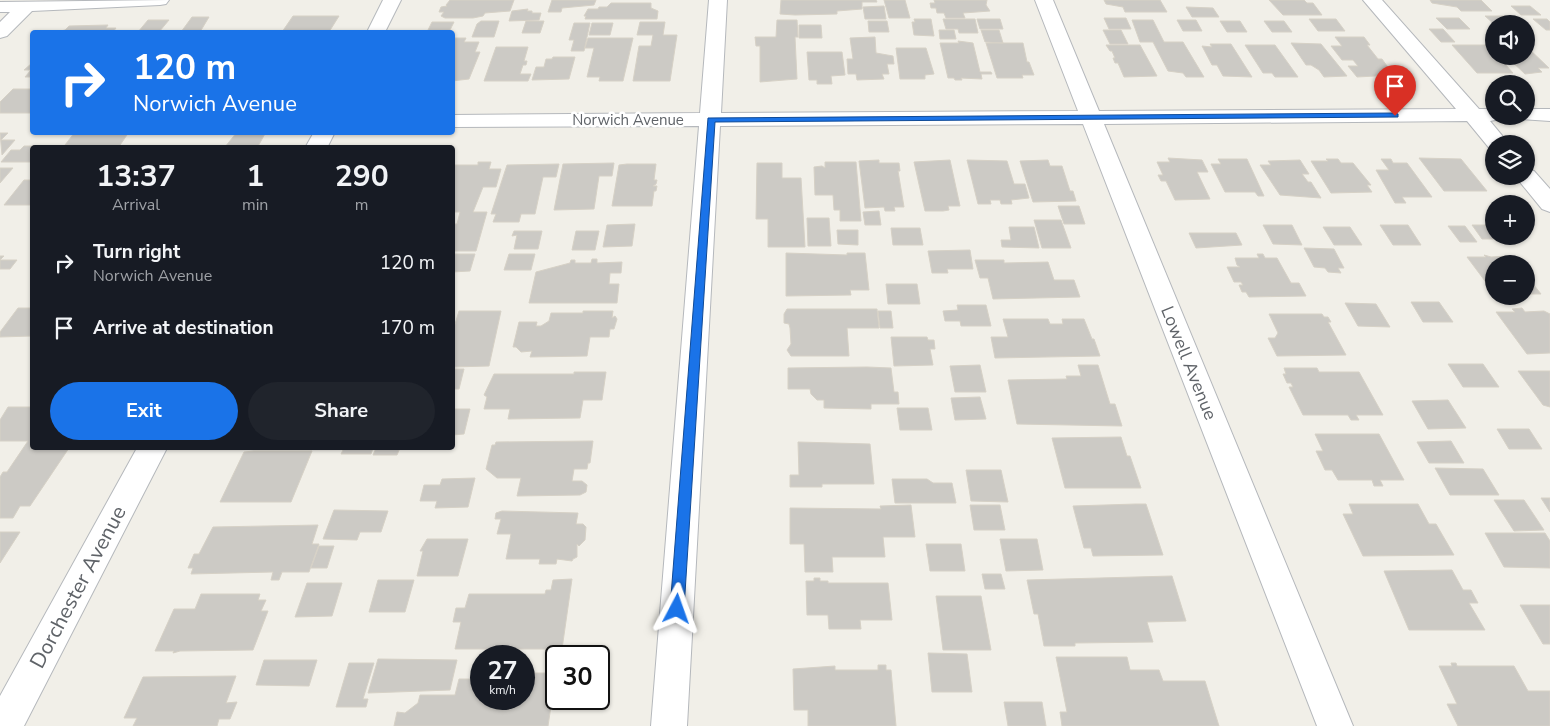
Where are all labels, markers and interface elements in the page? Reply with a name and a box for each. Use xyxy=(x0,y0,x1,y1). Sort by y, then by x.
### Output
map controls xyxy=(1485,15,1535,305)
button: sound xyxy=(1485,15,1535,65)
text: 120 m xyxy=(133,44,236,91)
icon: right xyxy=(50,50,115,115)
pin xyxy=(1374,65,1416,116)
icon: arrive xyxy=(1381,72,1409,100)
button: search xyxy=(1485,75,1535,125)
text: Norwich Avenue xyxy=(133,89,297,119)
street label: Norwich Avenue xyxy=(572,110,684,130)
button: layers xyxy=(1485,135,1535,185)
text: 13:37 xyxy=(96,156,176,197)
text: 1 xyxy=(246,156,264,197)
text: 290 xyxy=(335,156,389,197)
text: Arrival xyxy=(112,194,160,216)
text: min xyxy=(242,194,268,216)
text: m xyxy=(355,194,369,216)
button: + xyxy=(1485,195,1535,245)
text: Turn right xyxy=(93,239,180,265)
icon: right xyxy=(50,249,78,277)
text: 120 m xyxy=(380,250,435,276)
button: − xyxy=(1485,255,1535,305)
text: Norwich Avenue xyxy=(93,265,212,287)
street label: Lowell Avenue xyxy=(1155,303,1223,423)
icon: arrive xyxy=(50,314,78,342)
text: Arrive at destination xyxy=(93,315,274,341)
text: 170 m xyxy=(380,315,435,341)
button: Exit xyxy=(50,382,238,440)
button: Share xyxy=(248,382,435,440)
street label: Dorchester Avenue xyxy=(23,501,133,673)
position arrow xyxy=(650,582,702,634)
speed limit sign: 30 xyxy=(545,645,610,710)
text: 27 xyxy=(487,654,518,688)
text: km/h xyxy=(489,682,516,698)

